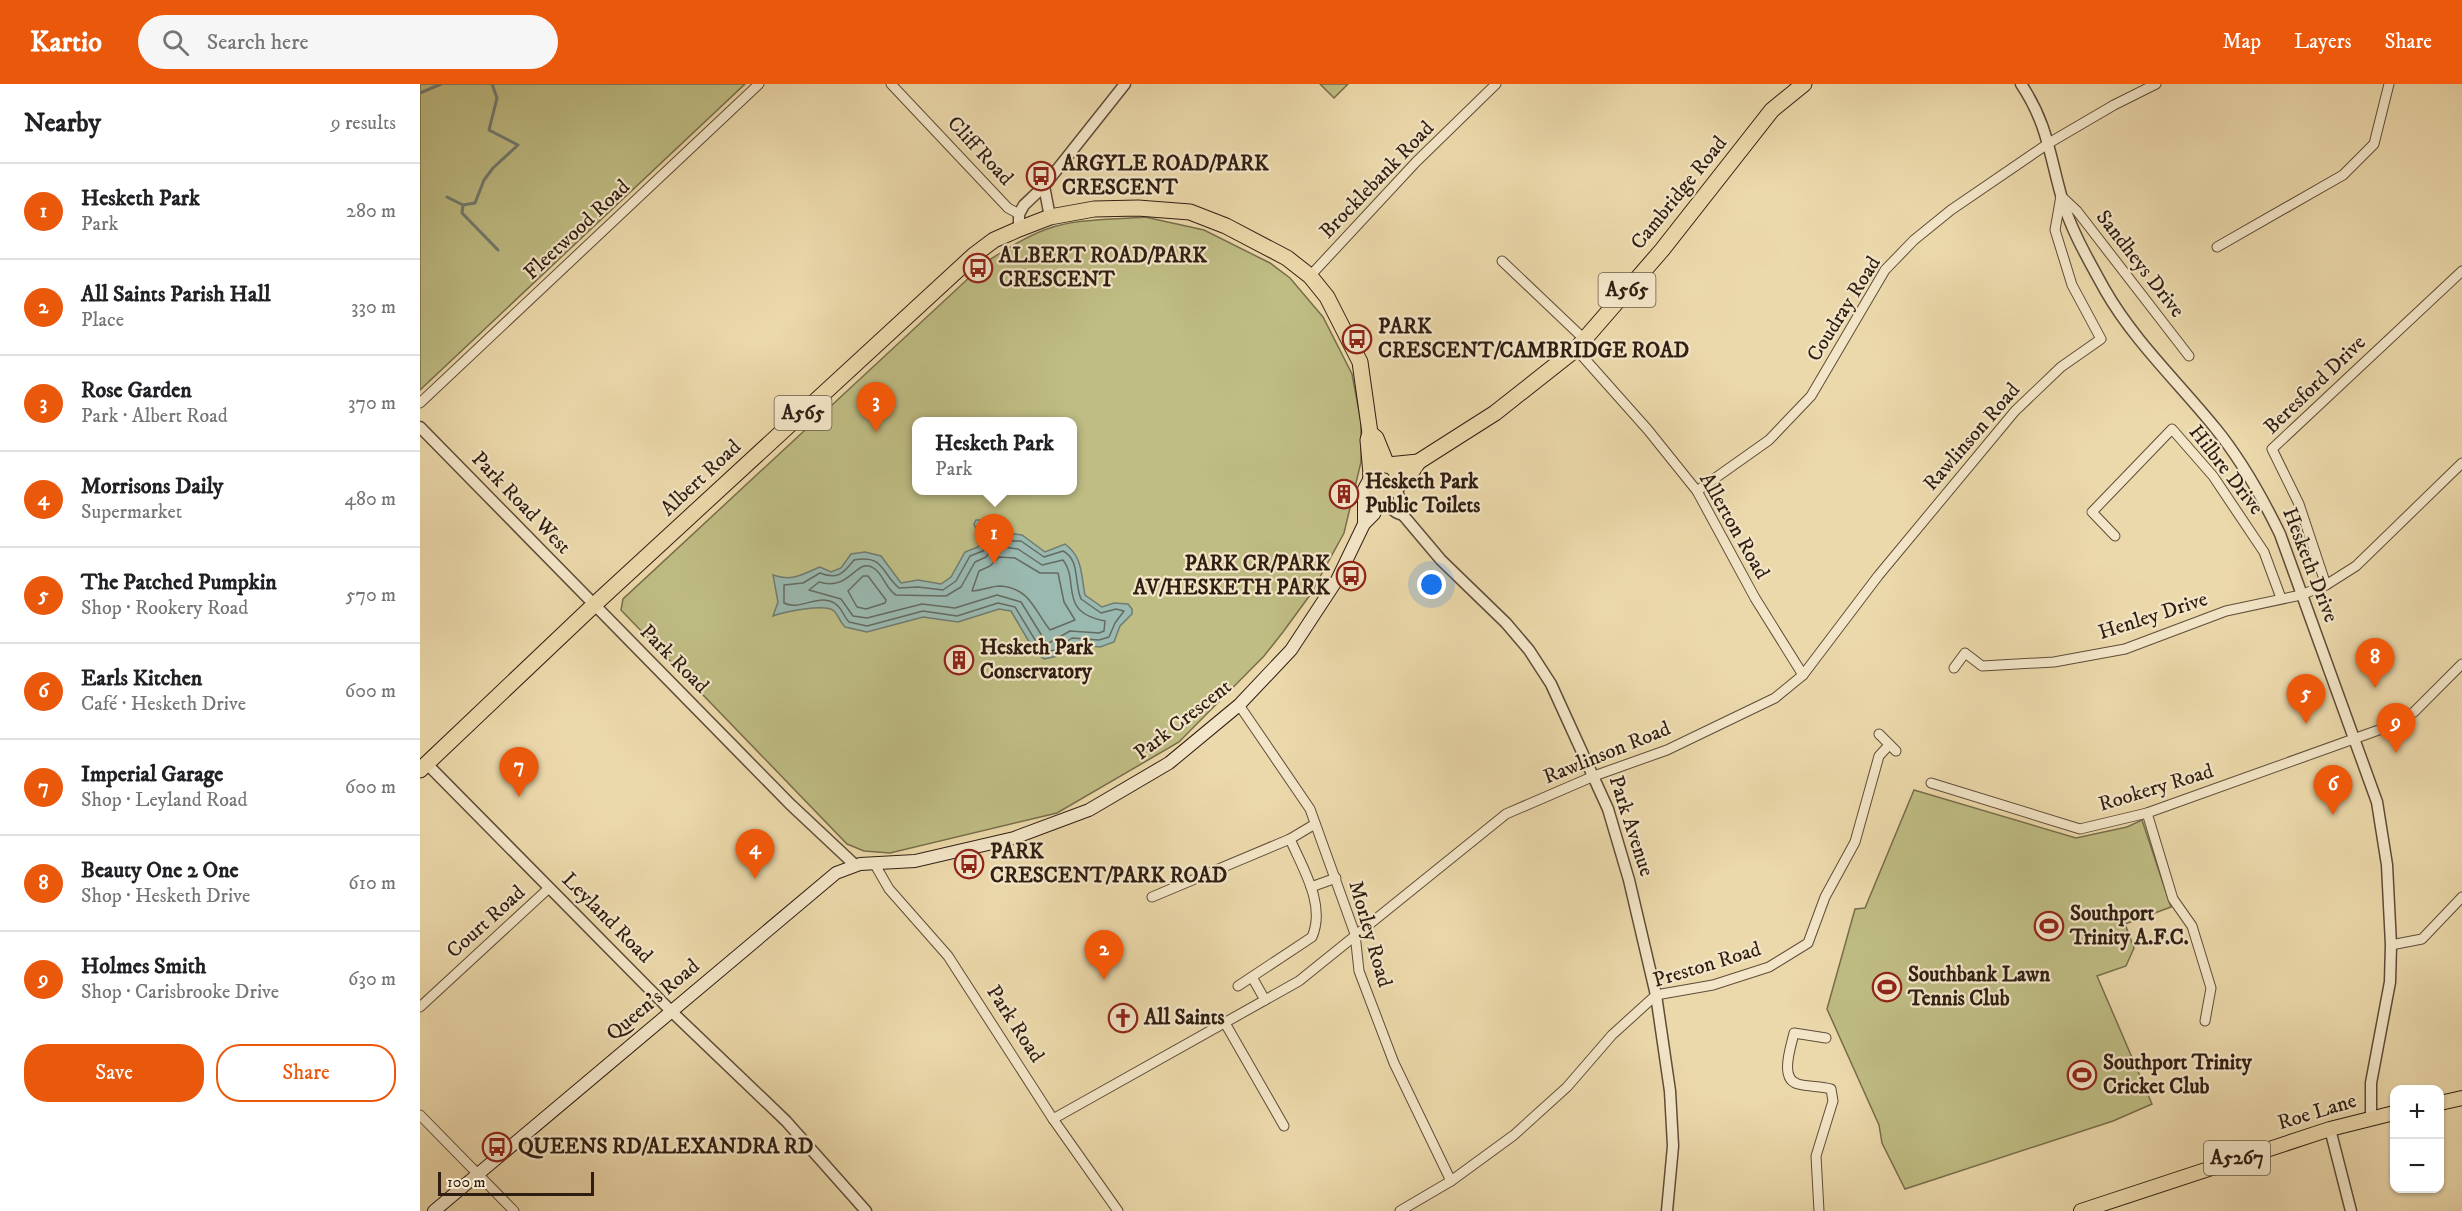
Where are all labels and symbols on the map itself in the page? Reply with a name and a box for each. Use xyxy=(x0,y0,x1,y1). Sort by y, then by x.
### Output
street label: Cliff Road xyxy=(941,111,1019,191)
street label: Brocklebank Road xyxy=(1314,115,1440,244)
street label: Cambridge Road xyxy=(1625,130,1733,255)
place label: ARGYLE ROAD/PARK CRESCENT xyxy=(1061,151,1270,201)
bus stop icon: ARGYLE ROAD/PARK CRESCENT xyxy=(1025,160,1057,192)
street label: Fleetwood Road xyxy=(519,174,636,286)
street label: Sandheys Drive xyxy=(2090,205,2190,323)
place label: ALBERT ROAD/PARK CRESCENT xyxy=(998,243,1208,293)
street label: Coudray Road xyxy=(1801,251,1887,367)
bus stop icon: ALBERT ROAD/PARK CRESCENT xyxy=(962,252,994,284)
road number: A565 xyxy=(1598,273,1656,307)
place label: PARK CRESCENT/CAMBRIDGE ROAD xyxy=(1378,314,1689,364)
bus stop icon: PARK CRESCENT/CAMBRIDGE ROAD xyxy=(1341,323,1373,355)
street label: Beresford Drive xyxy=(2259,330,2372,440)
street label: Rawlinson Road xyxy=(1918,377,2026,496)
pin: 3 xyxy=(856,382,896,432)
road number: A565 xyxy=(774,396,832,430)
street label: Hilbre Drive xyxy=(2183,420,2269,520)
street label: Albert Road xyxy=(655,434,747,522)
street label: Park Road West xyxy=(466,446,577,560)
street label: Allerton Road xyxy=(1693,468,1775,584)
place label: Hesketh Park Public Toilets xyxy=(1365,469,1480,519)
building icon: Hesketh Park Public Toilets xyxy=(1328,478,1360,510)
street label: Hesketh Drive xyxy=(2276,504,2344,626)
pin: 1 xyxy=(974,514,1014,564)
place label: PARK CR/PARK AV/HESKETH PARK xyxy=(1132,551,1331,601)
bus stop icon: PARK CR/PARK AV/HESKETH PARK xyxy=(1335,560,1367,592)
your location xyxy=(1417,570,1446,599)
street label: Henley Drive xyxy=(2095,586,2211,646)
street label: Park Road xyxy=(634,619,714,699)
place label: Hesketh Park Conservatory xyxy=(980,635,1094,685)
pin: 8 xyxy=(2356,638,2394,688)
building icon: Hesketh Park Conservatory xyxy=(943,644,975,676)
street label: Park Crescent xyxy=(1129,674,1237,766)
pin: 5 xyxy=(2286,674,2326,724)
pin: 9 xyxy=(2376,704,2416,753)
street label: Rawlinson Road xyxy=(1540,716,1675,790)
pin: 7 xyxy=(500,748,538,797)
street label: Rookery Road xyxy=(2095,758,2217,818)
pin: 6 xyxy=(2314,766,2352,815)
street label: Park Avenue xyxy=(1603,772,1660,880)
pin: 4 xyxy=(736,830,774,879)
place label: PARK CRESCENT/PARK ROAD xyxy=(990,839,1228,889)
bus stop icon: PARK CRESCENT/PARK ROAD xyxy=(953,848,985,880)
street label: Leyland Road xyxy=(556,867,658,969)
street label: Morley Road xyxy=(1342,878,1398,991)
street label: Court Road xyxy=(441,880,531,964)
place label: Southport Trinity A.F.C. xyxy=(2069,901,2189,951)
sports icon: Southport Trinity A.F.C. xyxy=(2033,910,2065,942)
pin: 2 xyxy=(1084,930,1124,980)
street label: Preston Road xyxy=(1650,936,1765,994)
street label: Queen's Road xyxy=(601,953,705,1047)
place label: Southbank Lawn Tennis Club xyxy=(1907,962,2051,1012)
sports icon: Southbank Lawn Tennis Club xyxy=(1871,971,1903,1003)
street label: Park Road xyxy=(980,980,1050,1068)
church icon: All Saints xyxy=(1107,1002,1139,1034)
place label: All Saints xyxy=(1143,1005,1224,1031)
place label: Southport Trinity Cricket Club xyxy=(2103,1050,2253,1100)
sports icon: Southport Trinity Cricket Club xyxy=(2066,1059,2098,1091)
street label: Roe Lane xyxy=(2274,1088,2360,1136)
bus stop icon: QUEENS RD/ALEXANDRA RD xyxy=(481,1131,513,1163)
place label: QUEENS RD/ALEXANDRA RD xyxy=(518,1134,814,1160)
road number: A5267 xyxy=(2204,1141,2270,1175)
scale bar xyxy=(438,1169,594,1196)

